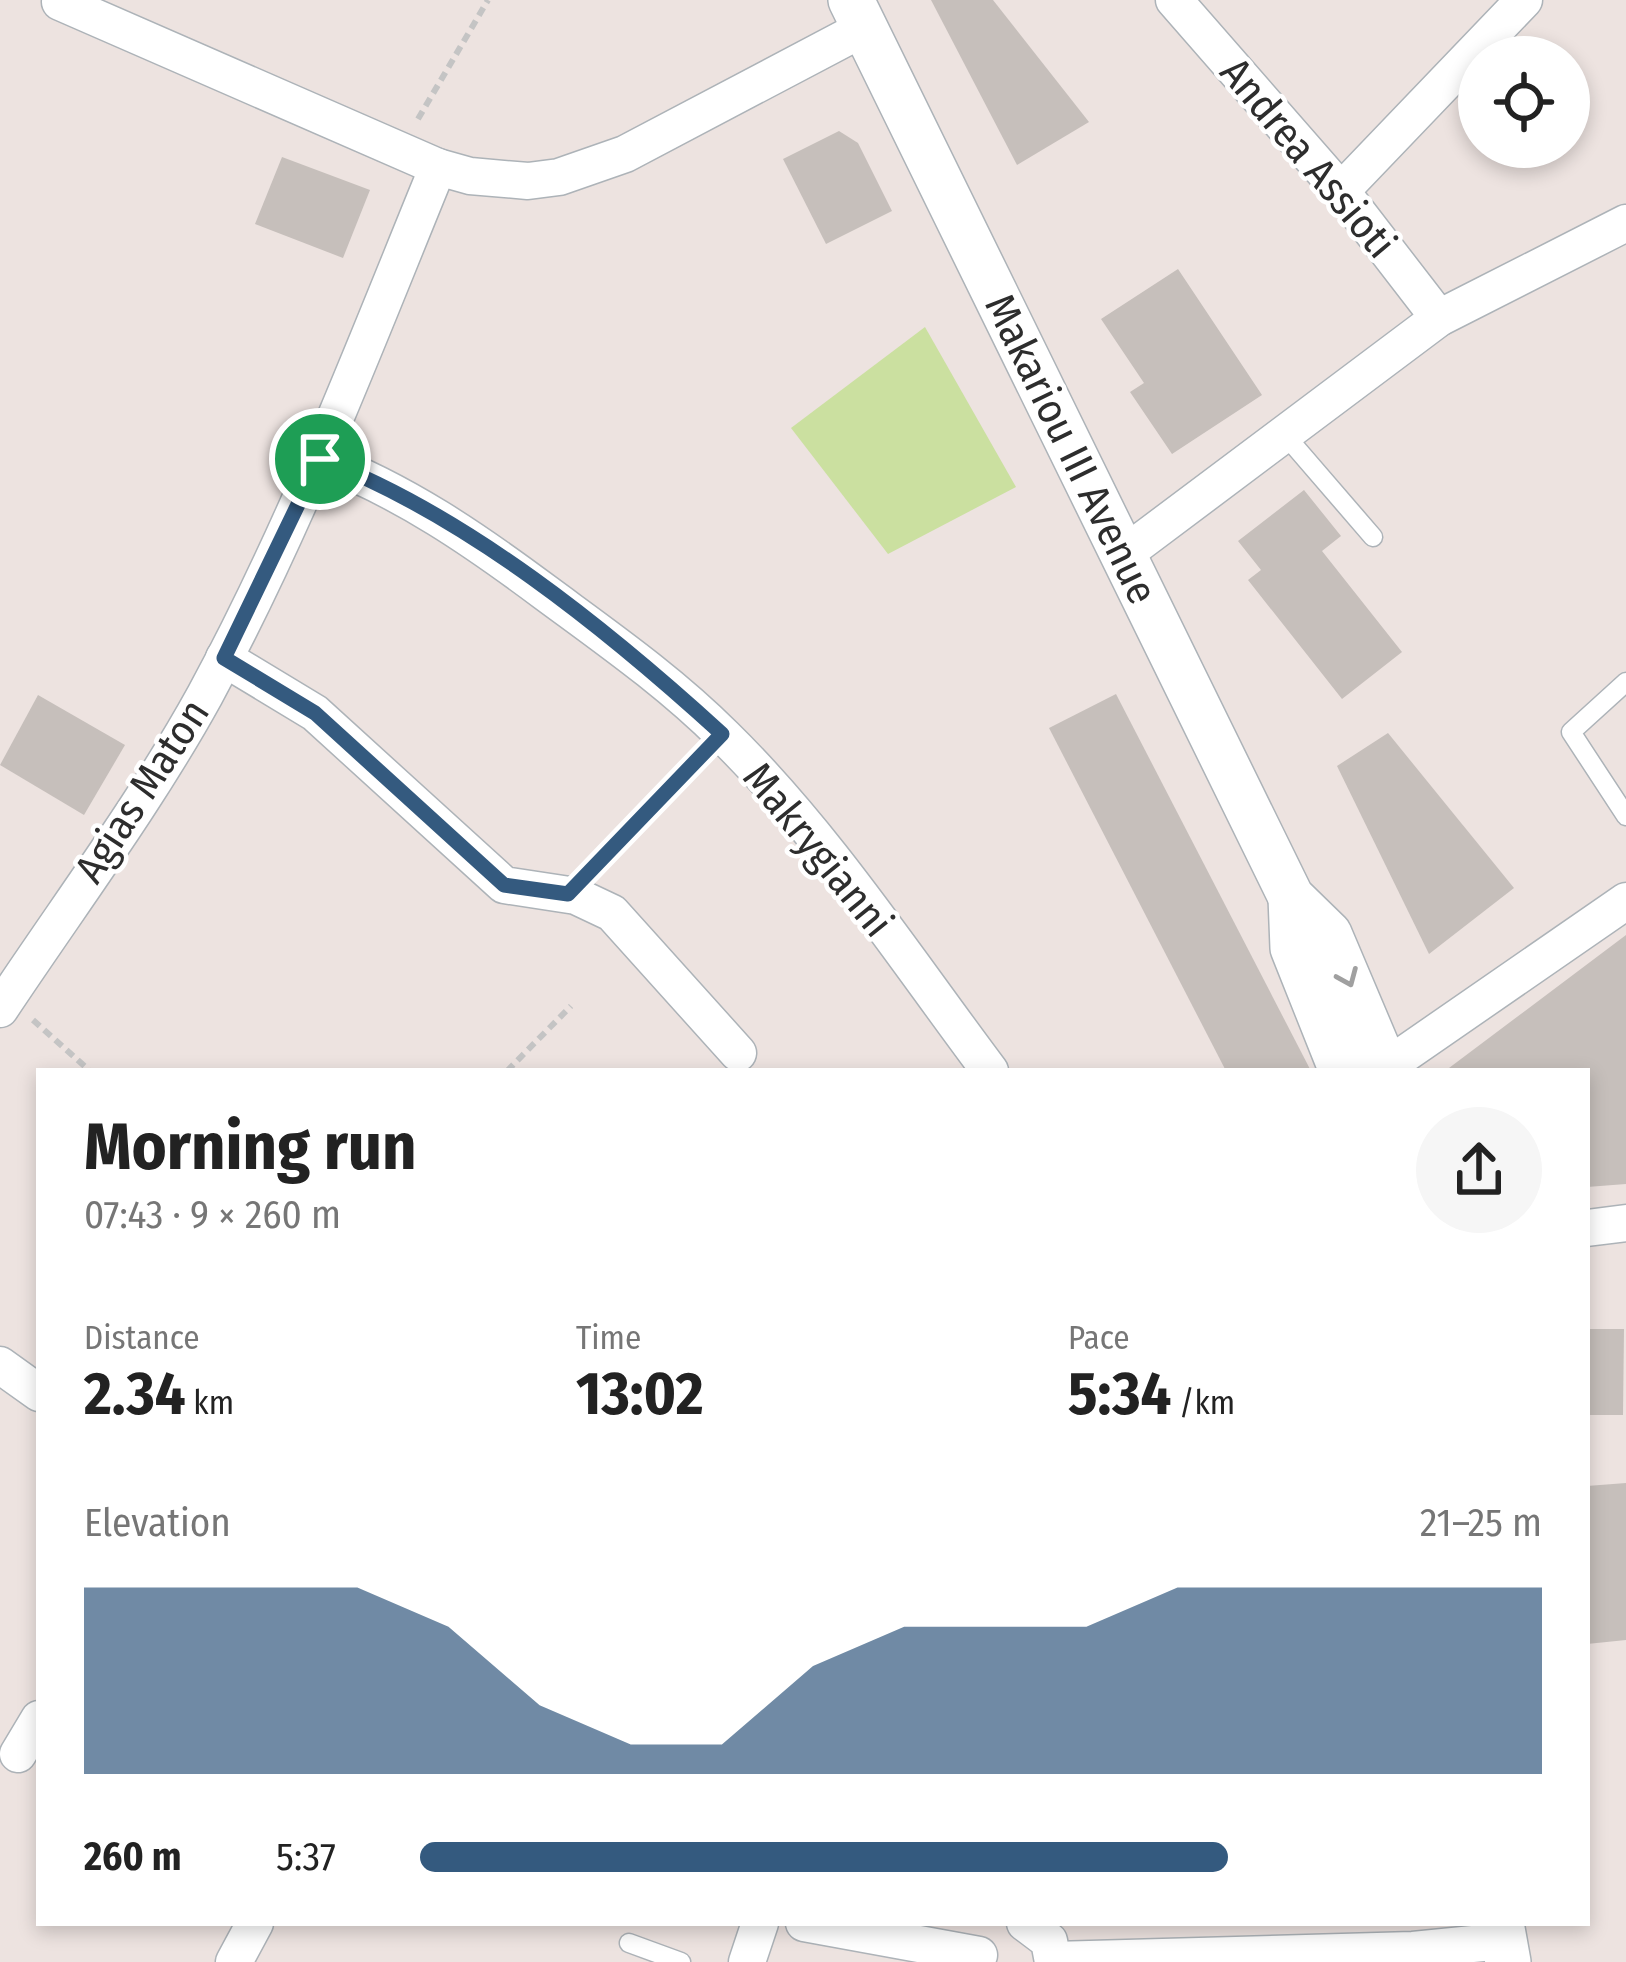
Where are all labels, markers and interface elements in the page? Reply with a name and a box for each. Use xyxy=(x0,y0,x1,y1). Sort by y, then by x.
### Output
map controls xyxy=(1458,36,1590,168)
button: locate xyxy=(1458,36,1590,168)
street label: Andrea Assioti xyxy=(1210,48,1406,268)
street label: Makariou III Avenue xyxy=(974,286,1168,612)
pin xyxy=(269,408,371,510)
icon: arrive xyxy=(287,426,353,492)
street label: Agias Maton xyxy=(64,690,220,892)
street label: Makrygianni xyxy=(733,753,903,947)
one-way arrow xyxy=(1333,966,1357,988)
text: Morning run xyxy=(84,1107,417,1186)
button: share xyxy=(1416,1107,1542,1233)
text: 07:43 · 9 × 260 m xyxy=(84,1192,341,1238)
text: Distance xyxy=(84,1318,200,1358)
text: Time xyxy=(576,1318,641,1358)
text: Pace xyxy=(1068,1318,1130,1358)
text: 2.34 xyxy=(84,1358,186,1430)
text: 13:02 xyxy=(576,1358,704,1430)
text: 5:34 xyxy=(1068,1358,1171,1430)
text: km xyxy=(186,1383,234,1423)
text: /km xyxy=(1171,1383,1235,1423)
text: Elevation xyxy=(84,1500,231,1546)
text: 21–25 m xyxy=(1420,1500,1542,1546)
text: 260 m xyxy=(84,1834,182,1880)
text: 5:37 xyxy=(276,1834,336,1880)

